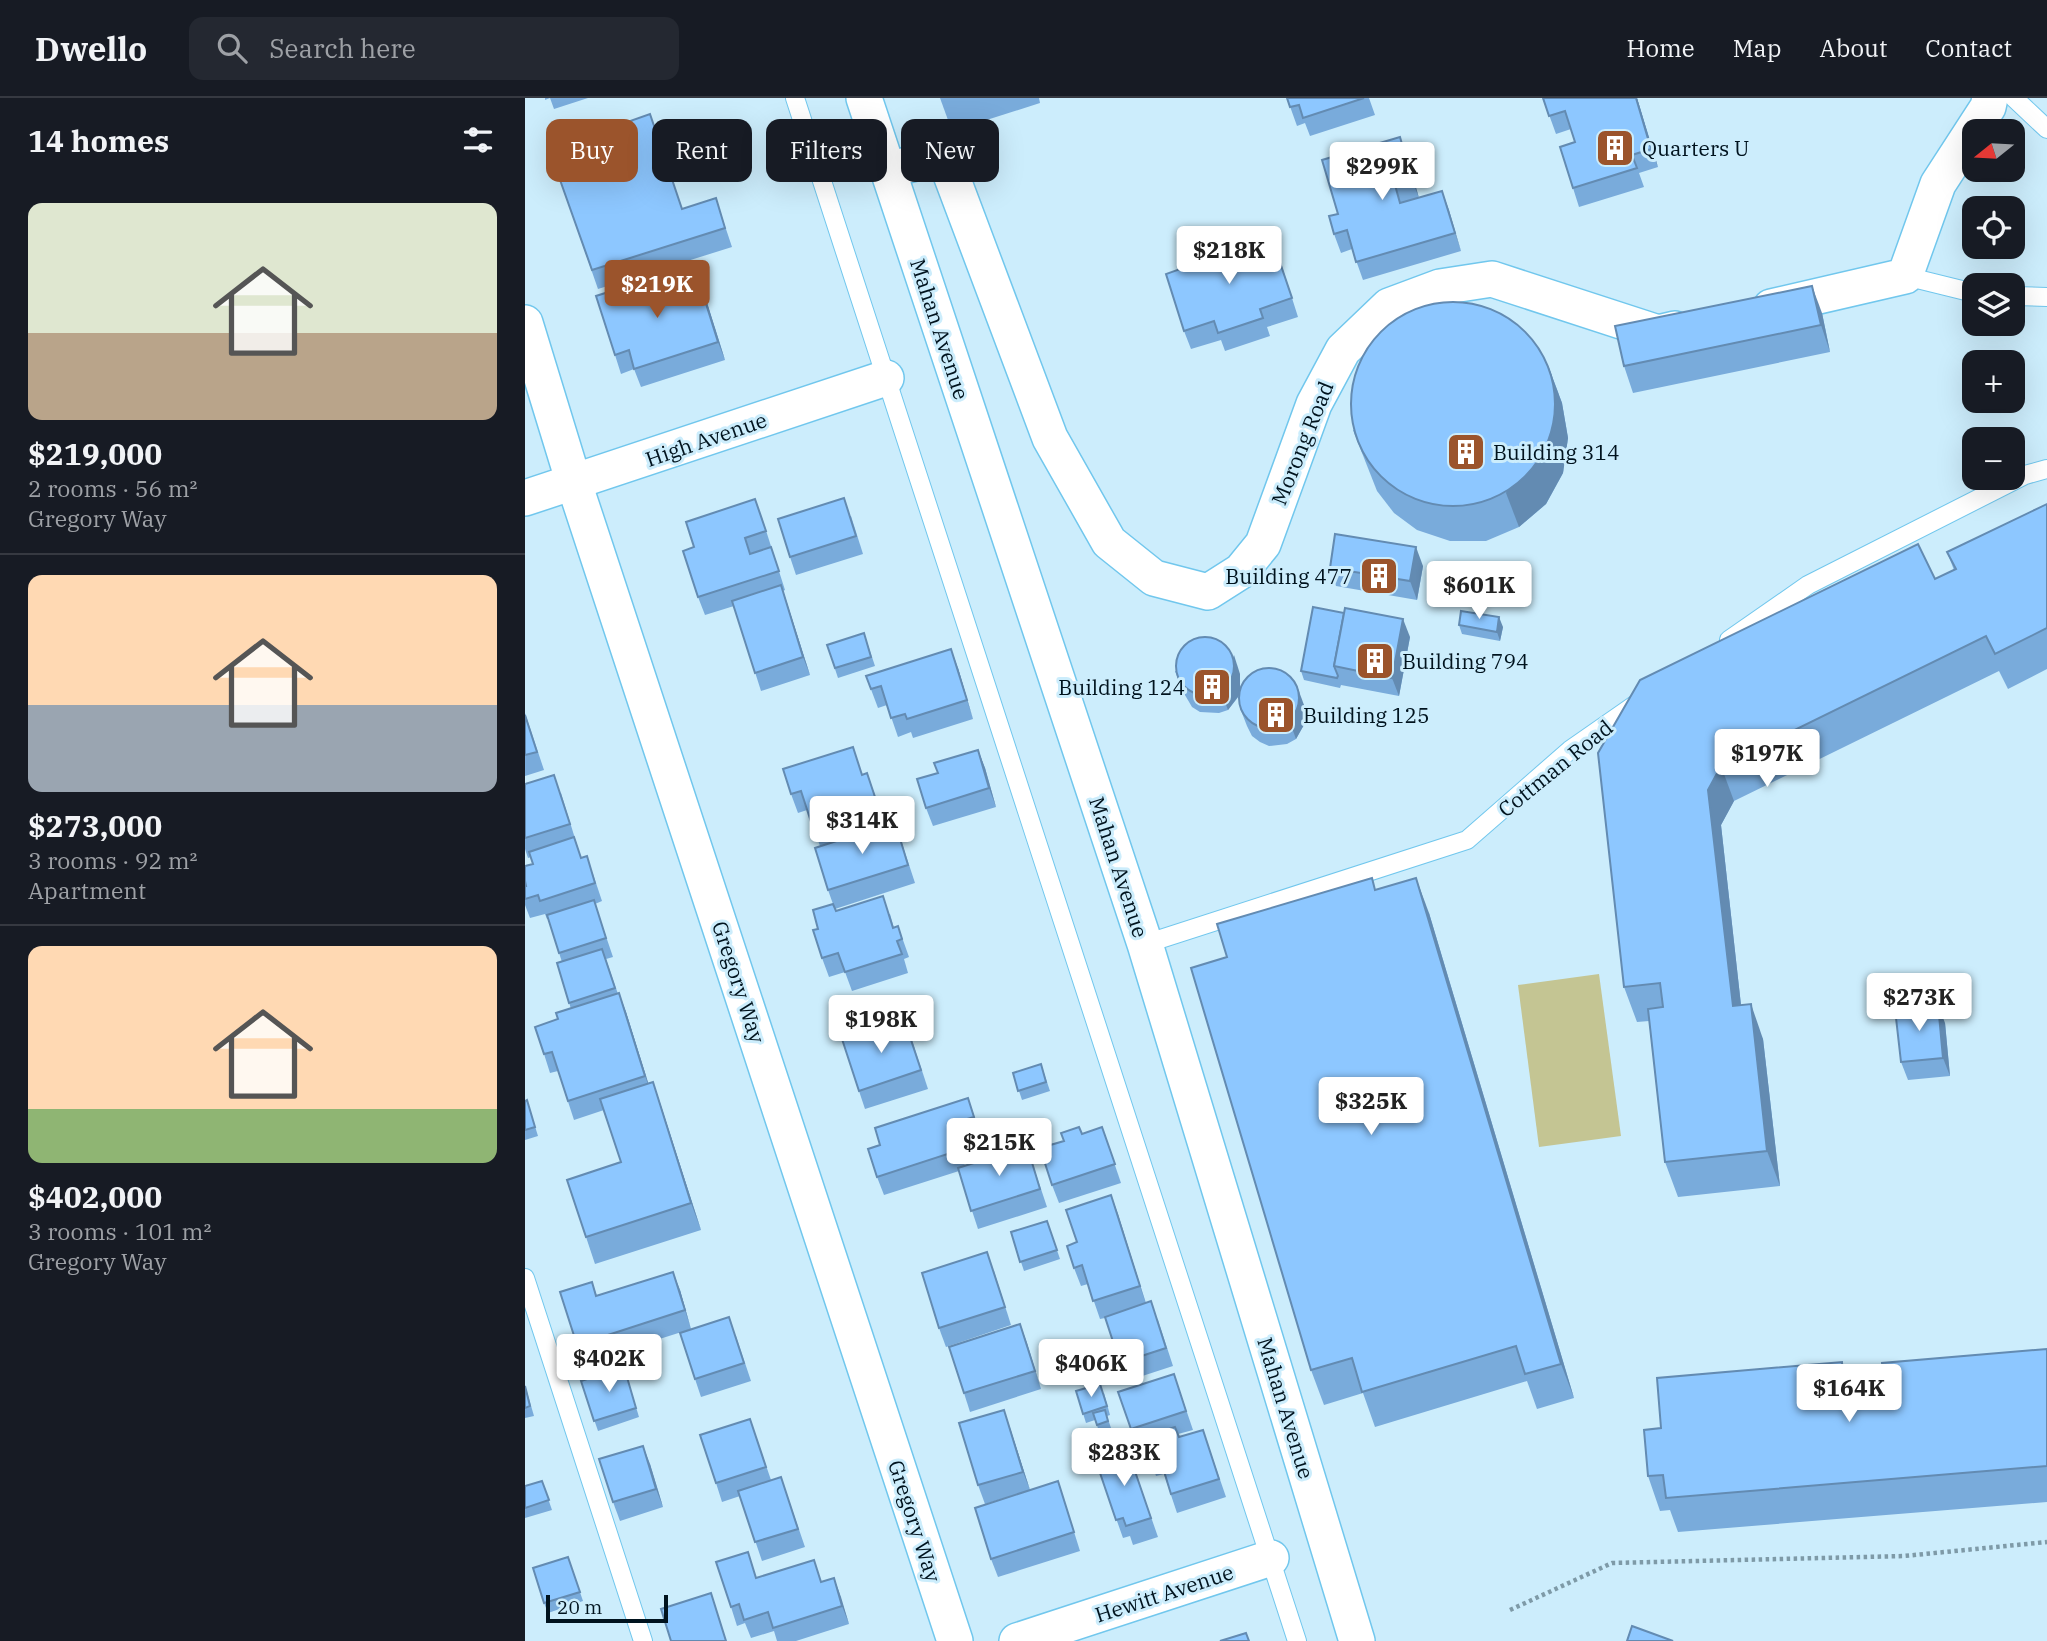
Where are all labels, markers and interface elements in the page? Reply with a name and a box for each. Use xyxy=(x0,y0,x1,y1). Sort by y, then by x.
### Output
search box xyxy=(189,17,679,80)
text: Dwello xyxy=(35,27,147,70)
icon: search xyxy=(213,29,251,67)
text: Search here xyxy=(269,31,416,65)
text: Home xyxy=(1627,32,1695,64)
text: Map xyxy=(1733,32,1781,64)
text: About xyxy=(1819,32,1887,64)
text: Contact xyxy=(1925,32,2012,64)
chip: Buy xyxy=(546,119,638,182)
chip: Rent xyxy=(652,119,752,182)
chip: Filters xyxy=(766,119,887,182)
chip: New xyxy=(901,119,999,182)
north arrow xyxy=(1962,119,2025,182)
map controls xyxy=(1962,119,2025,490)
text: 14 homes xyxy=(28,121,169,160)
icon: filters xyxy=(459,121,497,159)
building icon: Quarters U xyxy=(1594,127,1636,169)
place label: Quarters U xyxy=(1642,134,1750,162)
pin: $299K xyxy=(1333,142,1431,202)
text: $299K xyxy=(1346,150,1418,180)
button: locate xyxy=(1962,196,2025,259)
pin: $218K xyxy=(1180,226,1278,286)
text: $218K xyxy=(1193,234,1265,264)
icon: home xyxy=(200,248,326,374)
street label: Mahan Avenue xyxy=(904,255,976,403)
pin: $219K xyxy=(608,260,706,320)
text: $219K xyxy=(621,268,693,298)
button: layers xyxy=(1962,273,2025,336)
button: + xyxy=(1962,350,2025,413)
street label: Morong Road xyxy=(1264,377,1340,509)
street label: High Avenue xyxy=(642,405,770,473)
button: − xyxy=(1962,427,2025,490)
building icon: Building 314 xyxy=(1445,431,1487,473)
text: $219,000 xyxy=(28,434,162,473)
place label: Building 314 xyxy=(1493,438,1620,466)
text: 2 rooms · 56 m² xyxy=(28,473,198,503)
text: Gregory Way xyxy=(28,503,166,533)
building icon: Building 477 xyxy=(1358,555,1400,597)
pin: $601K xyxy=(1430,561,1528,621)
place label: Building 477 xyxy=(1225,562,1352,590)
text: $601K xyxy=(1443,569,1515,599)
icon: home xyxy=(200,620,326,746)
building icon: Building 794 xyxy=(1354,640,1396,682)
place label: Building 794 xyxy=(1402,647,1529,675)
building icon: Building 124 xyxy=(1191,666,1233,708)
place label: Building 124 xyxy=(1058,673,1185,701)
building icon: Building 125 xyxy=(1255,694,1297,736)
place label: Building 125 xyxy=(1303,701,1430,729)
street label: Cottman Road xyxy=(1492,713,1618,823)
pin: $197K xyxy=(1718,730,1816,789)
text: $197K xyxy=(1731,737,1803,767)
street label: Mahan Avenue xyxy=(1083,793,1155,941)
pin: $314K xyxy=(813,796,911,856)
text: $314K xyxy=(826,804,898,834)
text: $273,000 xyxy=(28,806,162,845)
text: 3 rooms · 92 m² xyxy=(28,845,198,875)
text: Apartment xyxy=(28,875,146,905)
street label: Gregory Way xyxy=(706,918,772,1047)
pin: $273K xyxy=(1870,974,1968,1033)
text: $273K xyxy=(1883,981,1955,1011)
icon: home xyxy=(200,991,326,1117)
pin: $198K xyxy=(832,996,930,1055)
text: $198K xyxy=(845,1003,917,1033)
pin: $325K xyxy=(1322,1077,1420,1137)
text: $325K xyxy=(1335,1085,1407,1115)
pin: $215K xyxy=(950,1118,1048,1178)
text: $215K xyxy=(963,1126,1035,1156)
text: $402,000 xyxy=(28,1177,162,1216)
text: 3 rooms · 101 m² xyxy=(28,1216,211,1246)
text: Gregory Way xyxy=(28,1246,166,1276)
pin: $402K xyxy=(560,1334,658,1394)
street label: Mahan Avenue xyxy=(1251,1334,1321,1482)
pin: $406K xyxy=(1042,1340,1140,1399)
text: $402K xyxy=(573,1342,645,1372)
text: $406K xyxy=(1055,1347,1127,1377)
pin: $164K xyxy=(1800,1364,1898,1424)
text: $164K xyxy=(1813,1372,1885,1402)
pin: $283K xyxy=(1075,1428,1173,1488)
text: $283K xyxy=(1088,1436,1160,1466)
street label: Gregory Way xyxy=(882,1457,948,1586)
street label: Hewitt Avenue xyxy=(1091,1557,1237,1629)
scale bar xyxy=(546,1592,669,1624)
text: 20 m xyxy=(557,1595,602,1619)

